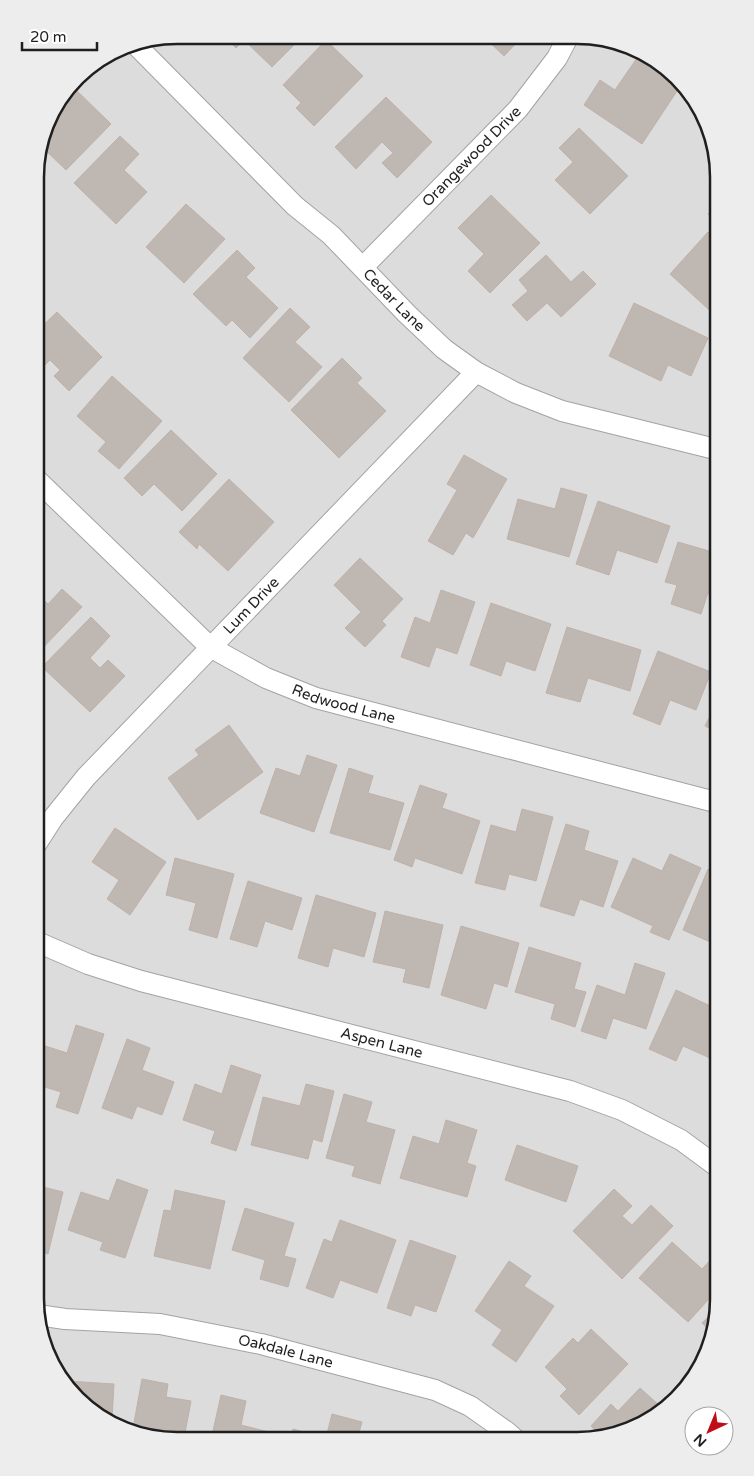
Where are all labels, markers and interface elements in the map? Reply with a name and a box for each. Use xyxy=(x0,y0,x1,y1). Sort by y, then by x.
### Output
scale bar xyxy=(22,20,98,52)
text: 20 m xyxy=(30,28,67,46)
street label: Orangewood Drive xyxy=(418,102,525,210)
street label: Cedar Lane xyxy=(359,265,429,335)
street label: Lum Drive xyxy=(220,573,283,638)
street label: Redwood Lane xyxy=(289,680,397,727)
street label: Aspen Lane xyxy=(339,1024,425,1062)
street label: Oakdale Lane xyxy=(237,1331,335,1372)
north arrow xyxy=(684,1406,734,1456)
text: N xyxy=(690,1430,710,1450)

